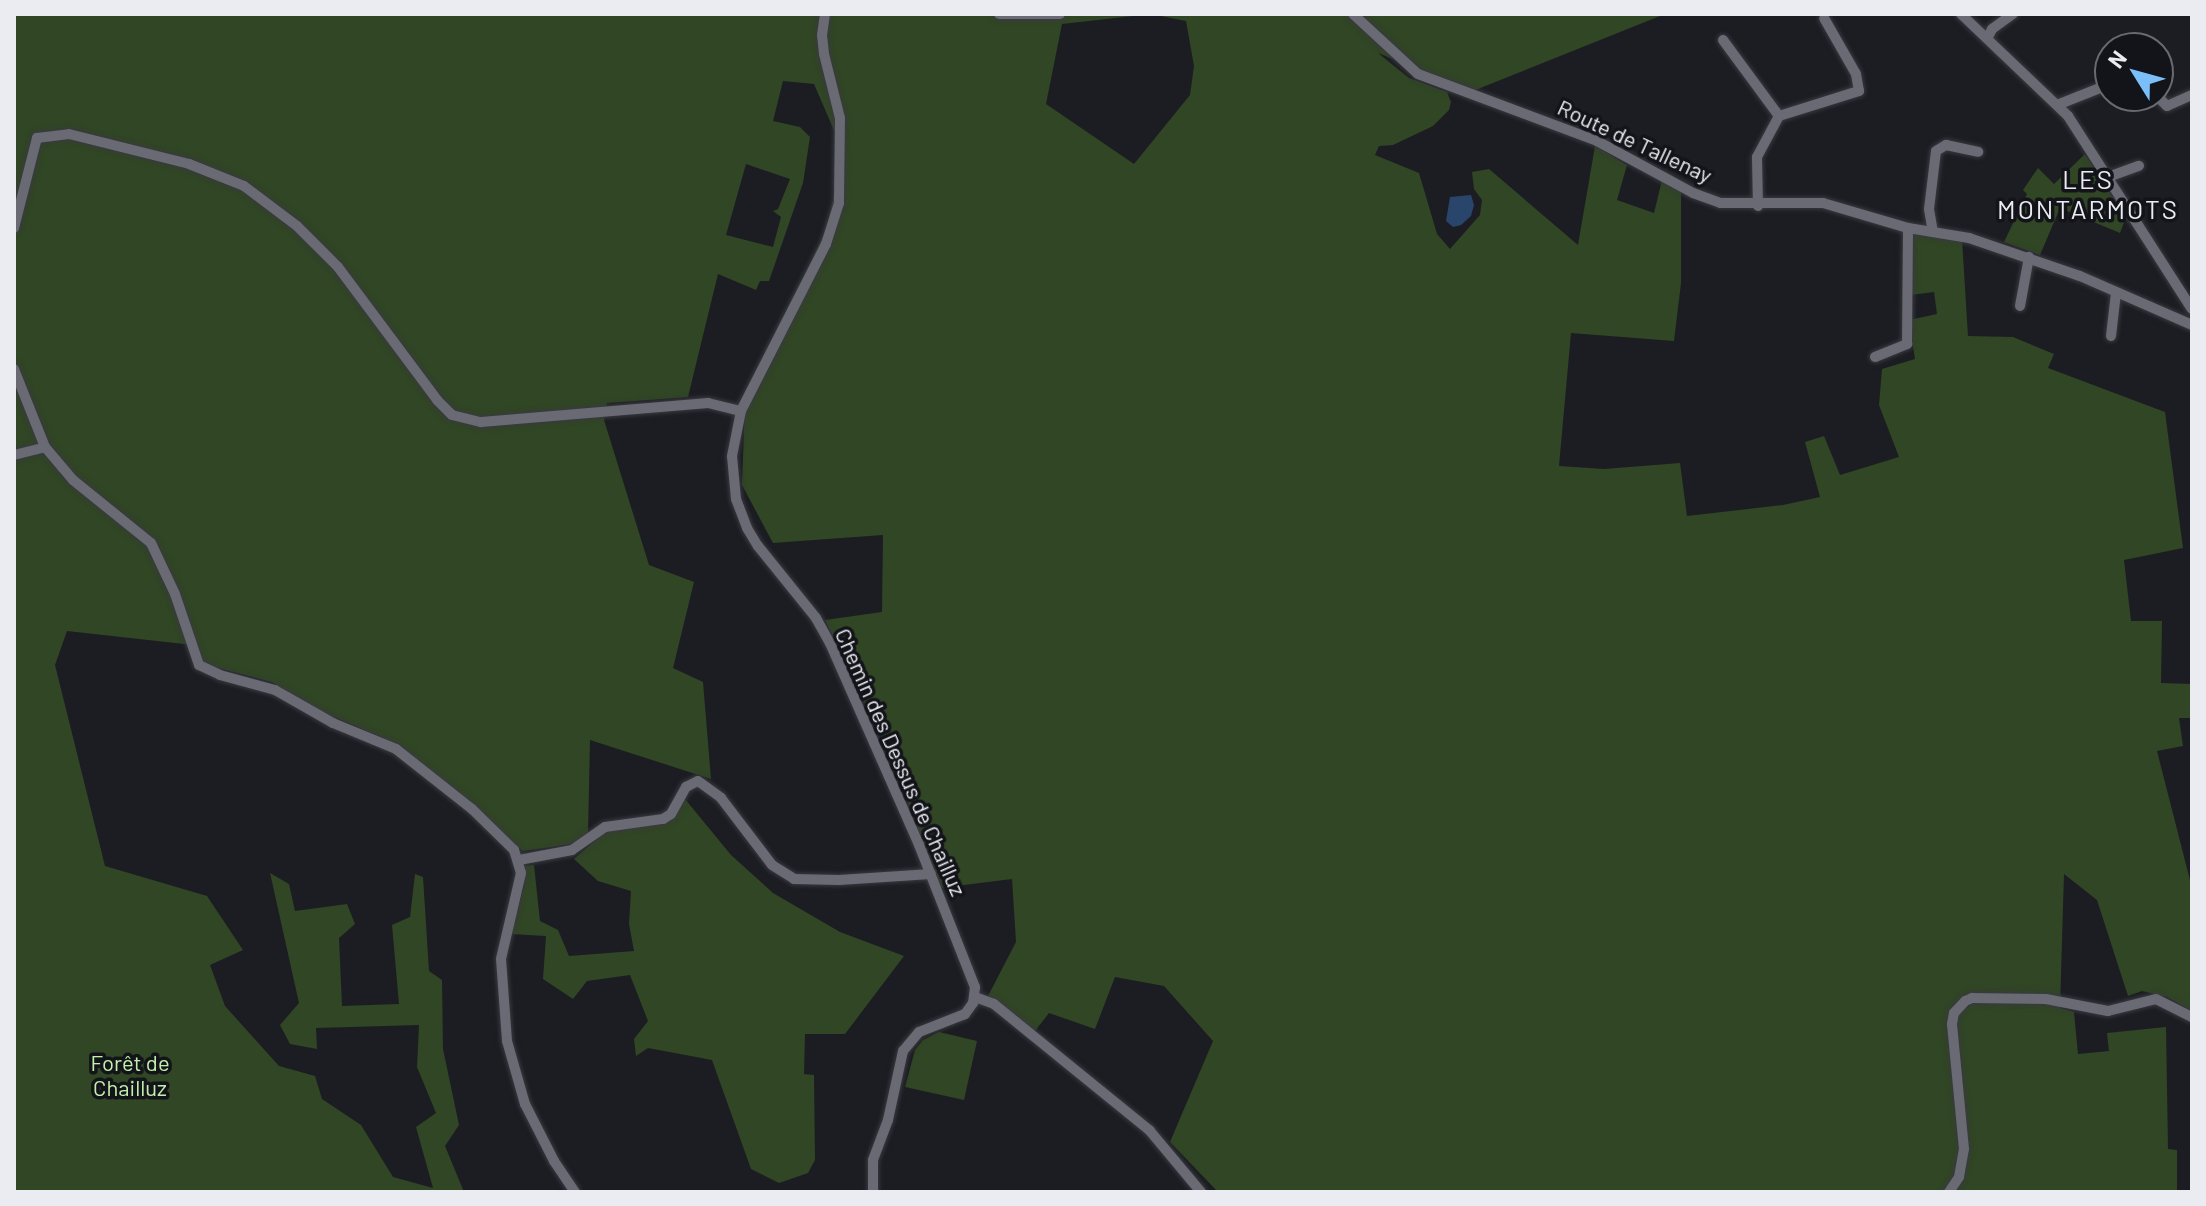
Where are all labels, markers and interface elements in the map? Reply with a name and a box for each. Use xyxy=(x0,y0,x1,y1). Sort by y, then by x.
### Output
north arrow xyxy=(2094,32,2174,112)
text: N xyxy=(2102,45,2131,72)
street label: Route de Tallenay xyxy=(1554,94,1716,188)
district label: LES MONTARMOTS xyxy=(1997,163,2179,224)
street label: Chemin des Dessus de Chailluz xyxy=(830,624,972,900)
park label: Forêt de Chailluz xyxy=(90,1049,170,1100)

